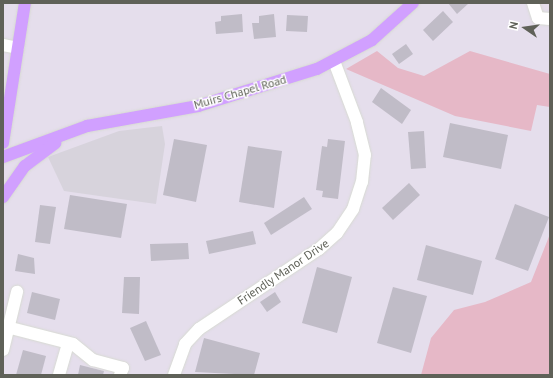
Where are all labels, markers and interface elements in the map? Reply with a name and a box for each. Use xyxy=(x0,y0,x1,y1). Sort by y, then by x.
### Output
north arrow xyxy=(505,8,545,48)
text: N xyxy=(506,20,521,30)
street label: Muirs Chapel Road xyxy=(192,72,288,112)
street label: Friendly Manor Drive xyxy=(234,236,332,308)

